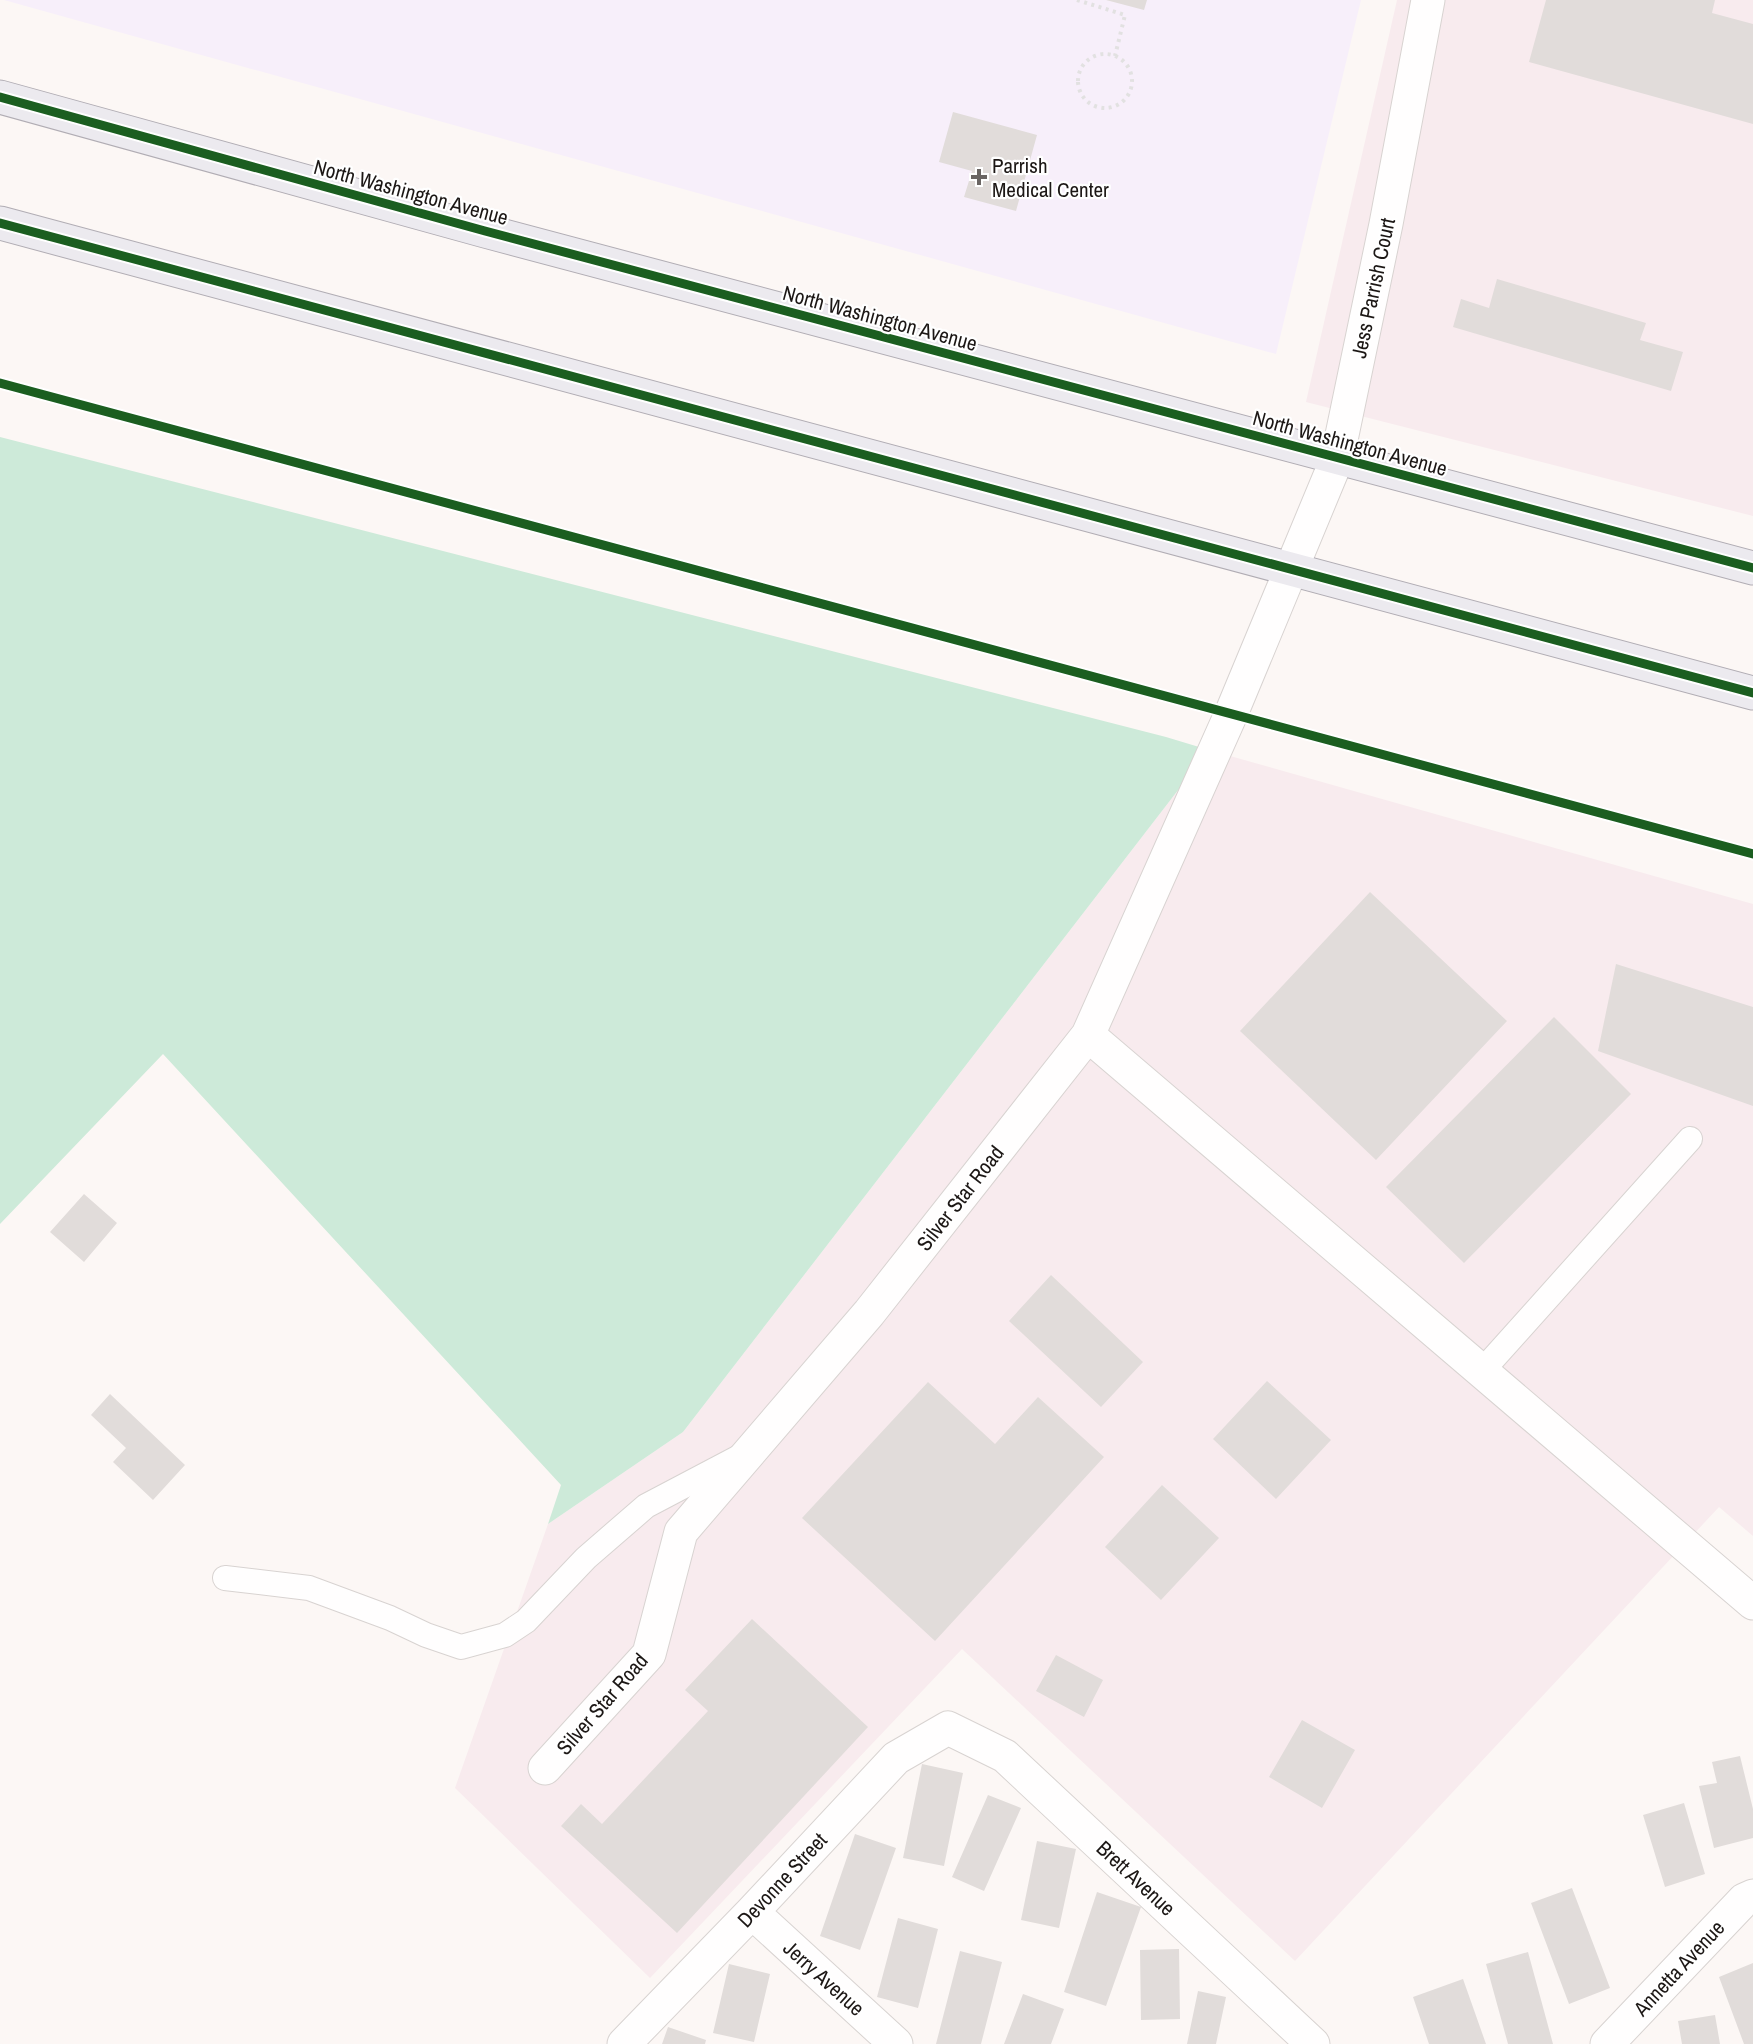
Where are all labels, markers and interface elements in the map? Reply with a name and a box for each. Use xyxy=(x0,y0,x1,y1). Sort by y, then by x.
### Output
place label: Parrish Medical Center xyxy=(992,151,1109,204)
street label: North Washington Avenue xyxy=(311,152,511,232)
marker: Parrish Medical Center xyxy=(970,168,988,186)
street label: Jess Parrish Court xyxy=(1344,215,1402,361)
street label: North Washington Avenue xyxy=(780,278,980,358)
street label: North Washington Avenue xyxy=(1250,403,1450,483)
street label: Silver Star Road xyxy=(910,1139,1010,1257)
street label: Silver Star Road xyxy=(550,1647,654,1761)
street label: Devonne Street xyxy=(731,1826,834,1934)
street label: Brett Avenue xyxy=(1090,1834,1182,1922)
street label: Annetta Avenue xyxy=(1626,1914,1731,2023)
street label: Jerry Avenue xyxy=(777,1934,871,2022)

